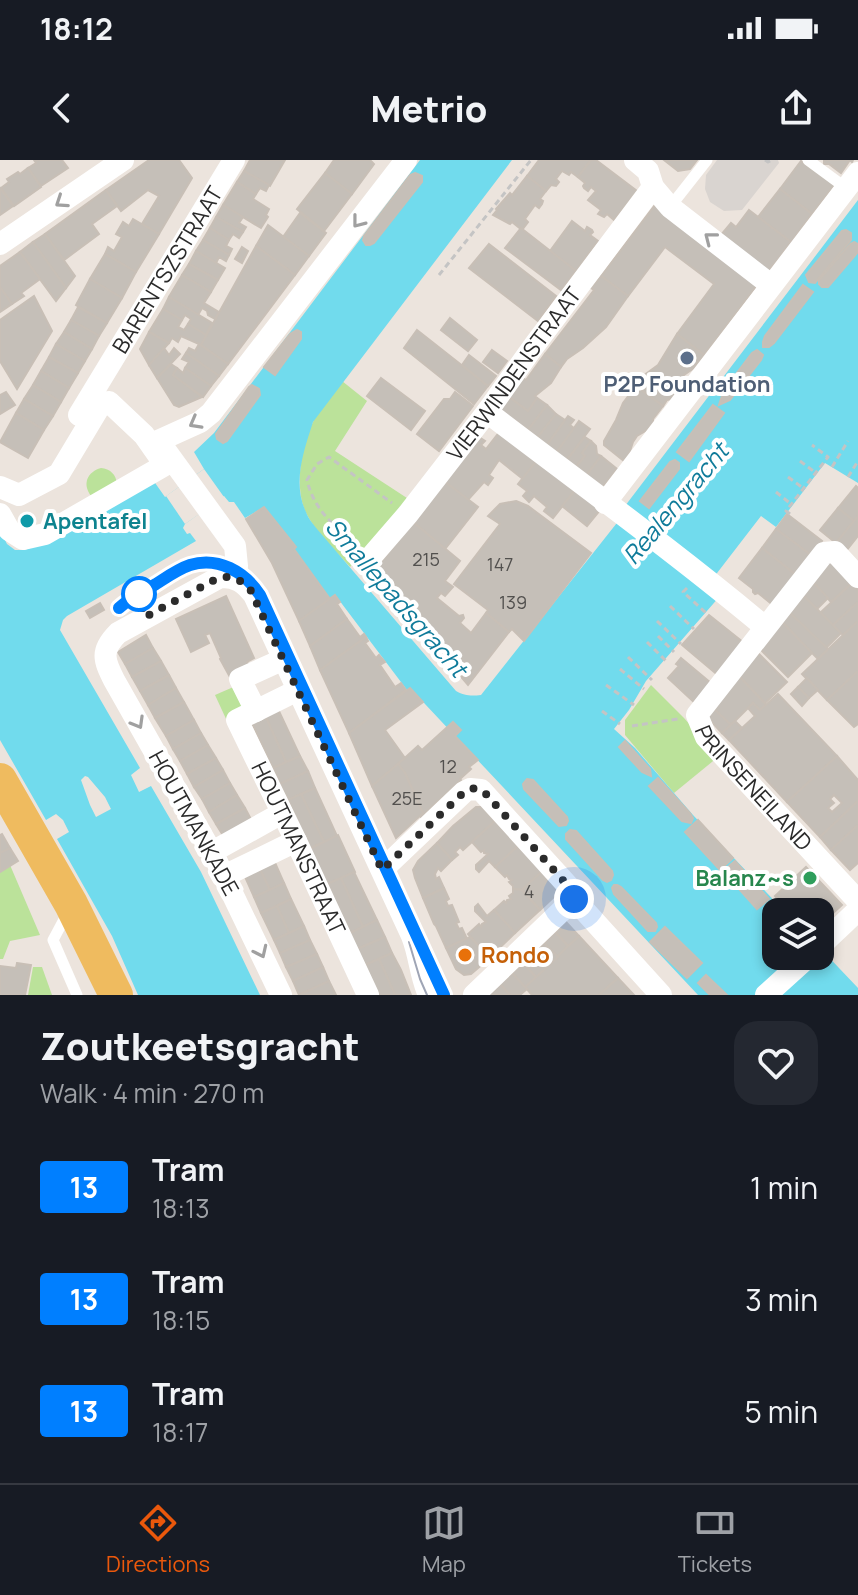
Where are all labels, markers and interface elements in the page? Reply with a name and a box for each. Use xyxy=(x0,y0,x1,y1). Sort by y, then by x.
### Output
text: 18:12 xyxy=(40,8,113,49)
text: Metrio xyxy=(371,84,487,133)
icon: back xyxy=(40,86,84,130)
icon: share xyxy=(774,86,818,130)
street label: BARENTSZSTRAAT xyxy=(105,181,230,359)
one-way arrow xyxy=(56,192,70,207)
one-way arrow xyxy=(353,213,368,227)
one-way arrow xyxy=(704,234,719,248)
street label: VIERWINDENSTRAAT xyxy=(440,281,588,467)
marker: P2P Foundation xyxy=(678,349,696,367)
place label: P2P Foundation xyxy=(603,369,771,399)
one-way arrow xyxy=(189,413,203,428)
water label: Realengracht xyxy=(615,434,737,571)
place label: Apentafel xyxy=(43,506,147,536)
water label: Smallepadsgracht xyxy=(319,510,477,685)
marker: Apentafel xyxy=(18,512,36,530)
house number: 215 xyxy=(412,547,440,571)
house number: 147 xyxy=(487,552,513,576)
unlabelled marker xyxy=(122,577,156,611)
house number: 139 xyxy=(499,590,527,614)
one-way arrow xyxy=(128,714,144,729)
street label: PRINSENEILAND xyxy=(688,721,819,857)
street label: HOUTMANKADE xyxy=(142,745,246,901)
house number: 12 xyxy=(439,754,457,778)
street label: HOUTMANSTRAAT xyxy=(245,757,353,939)
house number: 25E xyxy=(392,786,422,810)
place label: Balanz~s xyxy=(695,863,794,893)
marker: Balanz~s xyxy=(801,869,819,887)
house number: 4 xyxy=(524,879,534,903)
your location xyxy=(554,879,594,919)
map controls xyxy=(762,898,834,970)
button: layers xyxy=(762,898,834,970)
place label: Rondo xyxy=(481,940,550,970)
one-way arrow xyxy=(251,944,267,959)
marker: Rondo xyxy=(456,946,474,964)
text: Zoutkeetsgracht xyxy=(40,1019,360,1071)
button: heart xyxy=(734,1021,818,1105)
text: Walk · 4 min · 270 m xyxy=(40,1075,264,1111)
text: Tram xyxy=(152,1149,225,1190)
text: 1 min xyxy=(750,1167,818,1208)
text: 13 xyxy=(70,1168,98,1206)
text: 18:13 xyxy=(152,1190,210,1226)
text: Tram xyxy=(152,1261,225,1302)
text: 3 min xyxy=(745,1279,818,1320)
text: 13 xyxy=(70,1280,98,1318)
text: 18:15 xyxy=(152,1302,210,1338)
text: Tram xyxy=(152,1373,225,1414)
text: 5 min xyxy=(744,1391,818,1432)
text: 13 xyxy=(70,1392,98,1430)
text: 18:17 xyxy=(152,1414,208,1450)
tab: Directions xyxy=(106,1501,210,1579)
tab: Map xyxy=(422,1501,466,1579)
tab: Tickets xyxy=(678,1501,752,1579)

